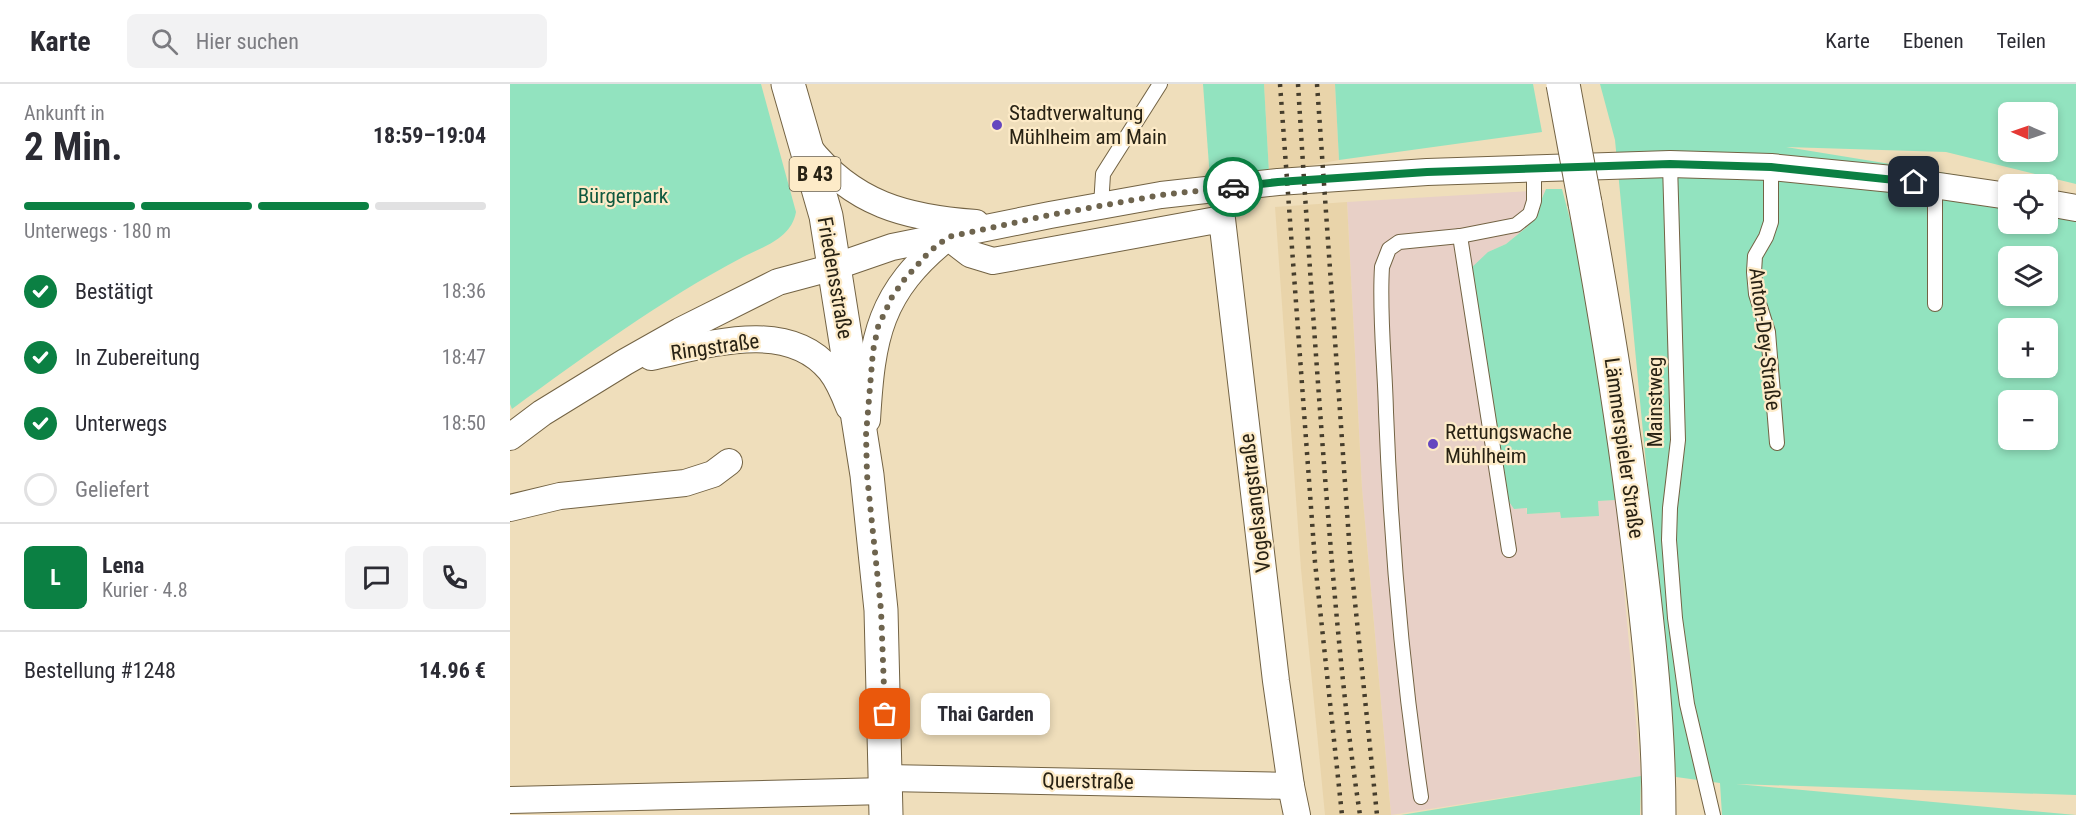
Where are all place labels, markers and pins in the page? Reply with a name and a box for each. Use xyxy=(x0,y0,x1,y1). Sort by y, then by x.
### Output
place label: Stadtverwaltung Mühlheim am Main xyxy=(1009,101,1167,149)
marker: Stadtverwaltung Mühlheim am Main xyxy=(990,118,1004,132)
pin xyxy=(1888,156,1939,207)
place label: Rettungswache Mühlheim xyxy=(1445,420,1572,468)
marker: Rettungswache Mühlheim xyxy=(1426,437,1440,451)
pin xyxy=(859,688,910,739)
callout: Thai Garden xyxy=(921,693,1050,735)

